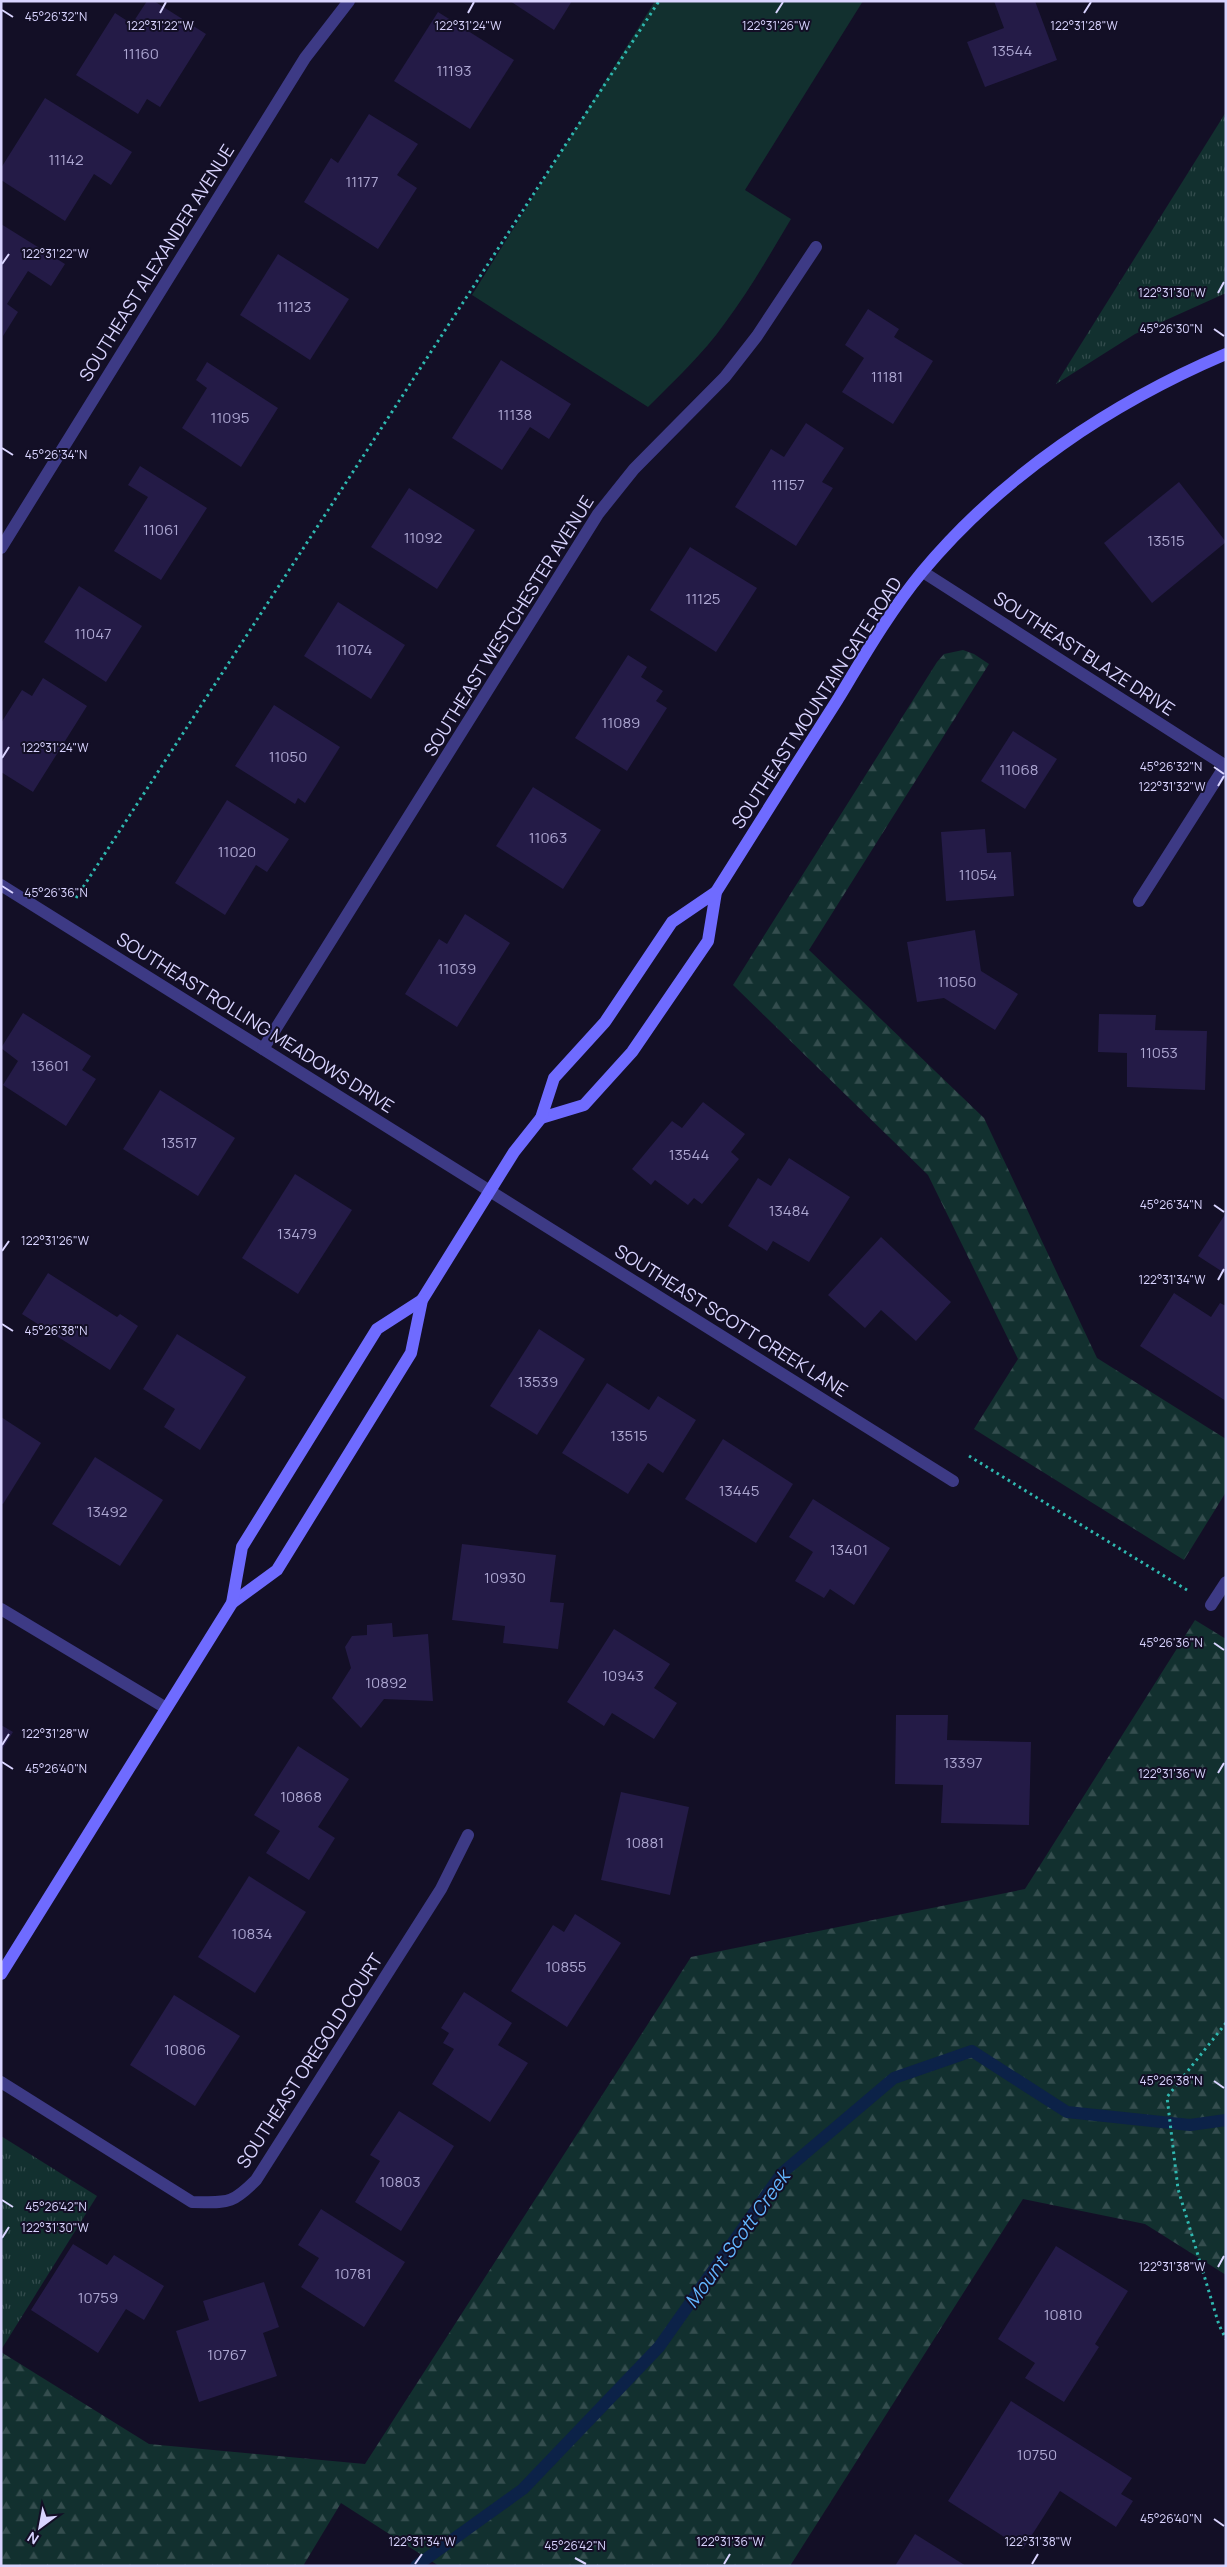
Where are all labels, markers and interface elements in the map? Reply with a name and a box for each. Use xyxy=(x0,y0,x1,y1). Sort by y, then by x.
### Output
text: 45°26'32"N xyxy=(25,8,87,25)
text: 122°31'22"W xyxy=(126,17,194,34)
text: 122°31'24"W xyxy=(435,17,502,34)
text: 122°31'26"W xyxy=(742,17,811,34)
text: 122°31'28"W xyxy=(1050,17,1118,34)
house number: 13544 xyxy=(992,40,1032,61)
house number: 11160 xyxy=(123,43,159,64)
house number: 11193 xyxy=(436,60,472,81)
street label: SOUTHEAST ALEXANDER AVENUE xyxy=(73,139,239,386)
house number: 11142 xyxy=(49,149,83,170)
house number: 11177 xyxy=(345,171,379,192)
text: 122°31'22"W xyxy=(21,245,89,262)
text: 122°31'30"W xyxy=(1138,284,1207,301)
house number: 11123 xyxy=(277,296,311,317)
text: 45°26'30"N xyxy=(1139,320,1203,337)
house number: 11181 xyxy=(871,366,903,387)
house number: 11138 xyxy=(498,404,532,425)
house number: 11095 xyxy=(211,407,249,428)
text: 45°26'34"N xyxy=(25,446,87,463)
house number: 11157 xyxy=(771,474,805,495)
street label: SOUTHEAST WESTCHESTER AVENUE xyxy=(418,491,599,760)
house number: 11061 xyxy=(143,519,179,540)
house number: 11092 xyxy=(404,527,442,548)
house number: 13515 xyxy=(1147,530,1185,551)
street label: SOUTHEAST MOUNTAIN GATE ROAD xyxy=(726,572,907,833)
street label: SOUTHEAST BLAZE DRIVE xyxy=(989,586,1180,721)
house number: 11125 xyxy=(686,588,720,609)
house number: 11047 xyxy=(74,623,112,644)
house number: 11074 xyxy=(336,639,372,660)
house number: 11089 xyxy=(602,712,640,733)
text: 122°31'24"W xyxy=(22,739,89,756)
house number: 11050 xyxy=(269,746,307,767)
text: 45°26'32"N xyxy=(1140,758,1202,775)
house number: 11068 xyxy=(1000,759,1038,780)
text: 122°31'32"W xyxy=(1138,778,1206,795)
house number: 11063 xyxy=(529,827,567,848)
house number: 11020 xyxy=(218,841,256,862)
house number: 11054 xyxy=(959,864,997,885)
text: 45°26'36"N xyxy=(24,884,88,901)
street label: SOUTHEAST ROLLING MEADOWS DRIVE xyxy=(112,926,399,1118)
house number: 11039 xyxy=(438,958,476,979)
house number: 11050 xyxy=(938,971,976,992)
house number: 11053 xyxy=(1140,1042,1178,1063)
house number: 13601 xyxy=(31,1055,69,1076)
house number: 13517 xyxy=(161,1132,197,1153)
house number: 13544 xyxy=(669,1144,709,1165)
text: 45°26'34"N xyxy=(1140,1196,1202,1213)
house number: 13484 xyxy=(769,1200,809,1221)
house number: 13479 xyxy=(277,1223,317,1244)
text: 122°31'26"W xyxy=(21,1232,90,1249)
street label: SOUTHEAST SCOTT CREEK LANE xyxy=(611,1238,852,1402)
text: 122°31'34"W xyxy=(1139,1271,1206,1288)
text: 45°26'38"N xyxy=(25,1322,87,1339)
house number: 13539 xyxy=(518,1371,558,1392)
house number: 13515 xyxy=(610,1425,648,1446)
house number: 13445 xyxy=(719,1480,759,1501)
house number: 13492 xyxy=(87,1501,127,1522)
house number: 13401 xyxy=(830,1539,868,1560)
house number: 10930 xyxy=(484,1567,526,1588)
text: 45°26'36"N xyxy=(1139,1634,1203,1651)
house number: 10943 xyxy=(602,1665,644,1686)
house number: 10892 xyxy=(365,1672,407,1693)
text: 122°31'28"W xyxy=(21,1725,89,1742)
house number: 13397 xyxy=(943,1752,983,1773)
text: 45°26'40"N xyxy=(25,1760,87,1777)
text: 122°31'36"W xyxy=(1138,1765,1207,1782)
house number: 10868 xyxy=(280,1786,322,1807)
house number: 10881 xyxy=(626,1832,664,1853)
house number: 10834 xyxy=(232,1923,273,1944)
street label: SOUTHEAST OREGOLD COURT xyxy=(231,1948,388,2172)
house number: 10855 xyxy=(545,1956,587,1977)
house number: 10806 xyxy=(164,2039,206,2060)
text: 45°26'38"N xyxy=(1140,2072,1202,2089)
water label: Mount Scott Creek xyxy=(678,2163,797,2313)
house number: 10803 xyxy=(379,2171,421,2192)
text: 45°26'42"N xyxy=(25,2198,87,2215)
text: 122°31'30"W xyxy=(21,2219,90,2236)
text: 122°31'38"W xyxy=(1138,2258,1206,2275)
house number: 10781 xyxy=(334,2263,372,2284)
house number: 10759 xyxy=(78,2287,118,2308)
house number: 10810 xyxy=(1044,2304,1082,2325)
house number: 10767 xyxy=(207,2344,247,2365)
house number: 10750 xyxy=(1017,2444,1057,2465)
north arrow xyxy=(15,2502,65,2552)
text: 45°26'40"N xyxy=(1140,2510,1202,2527)
text: N xyxy=(24,2528,42,2549)
text: 122°31'34"W xyxy=(389,2533,456,2550)
text: 122°31'36"W xyxy=(696,2533,765,2550)
text: 122°31'38"W xyxy=(1004,2533,1072,2550)
text: 45°26'42"N xyxy=(544,2537,606,2554)

